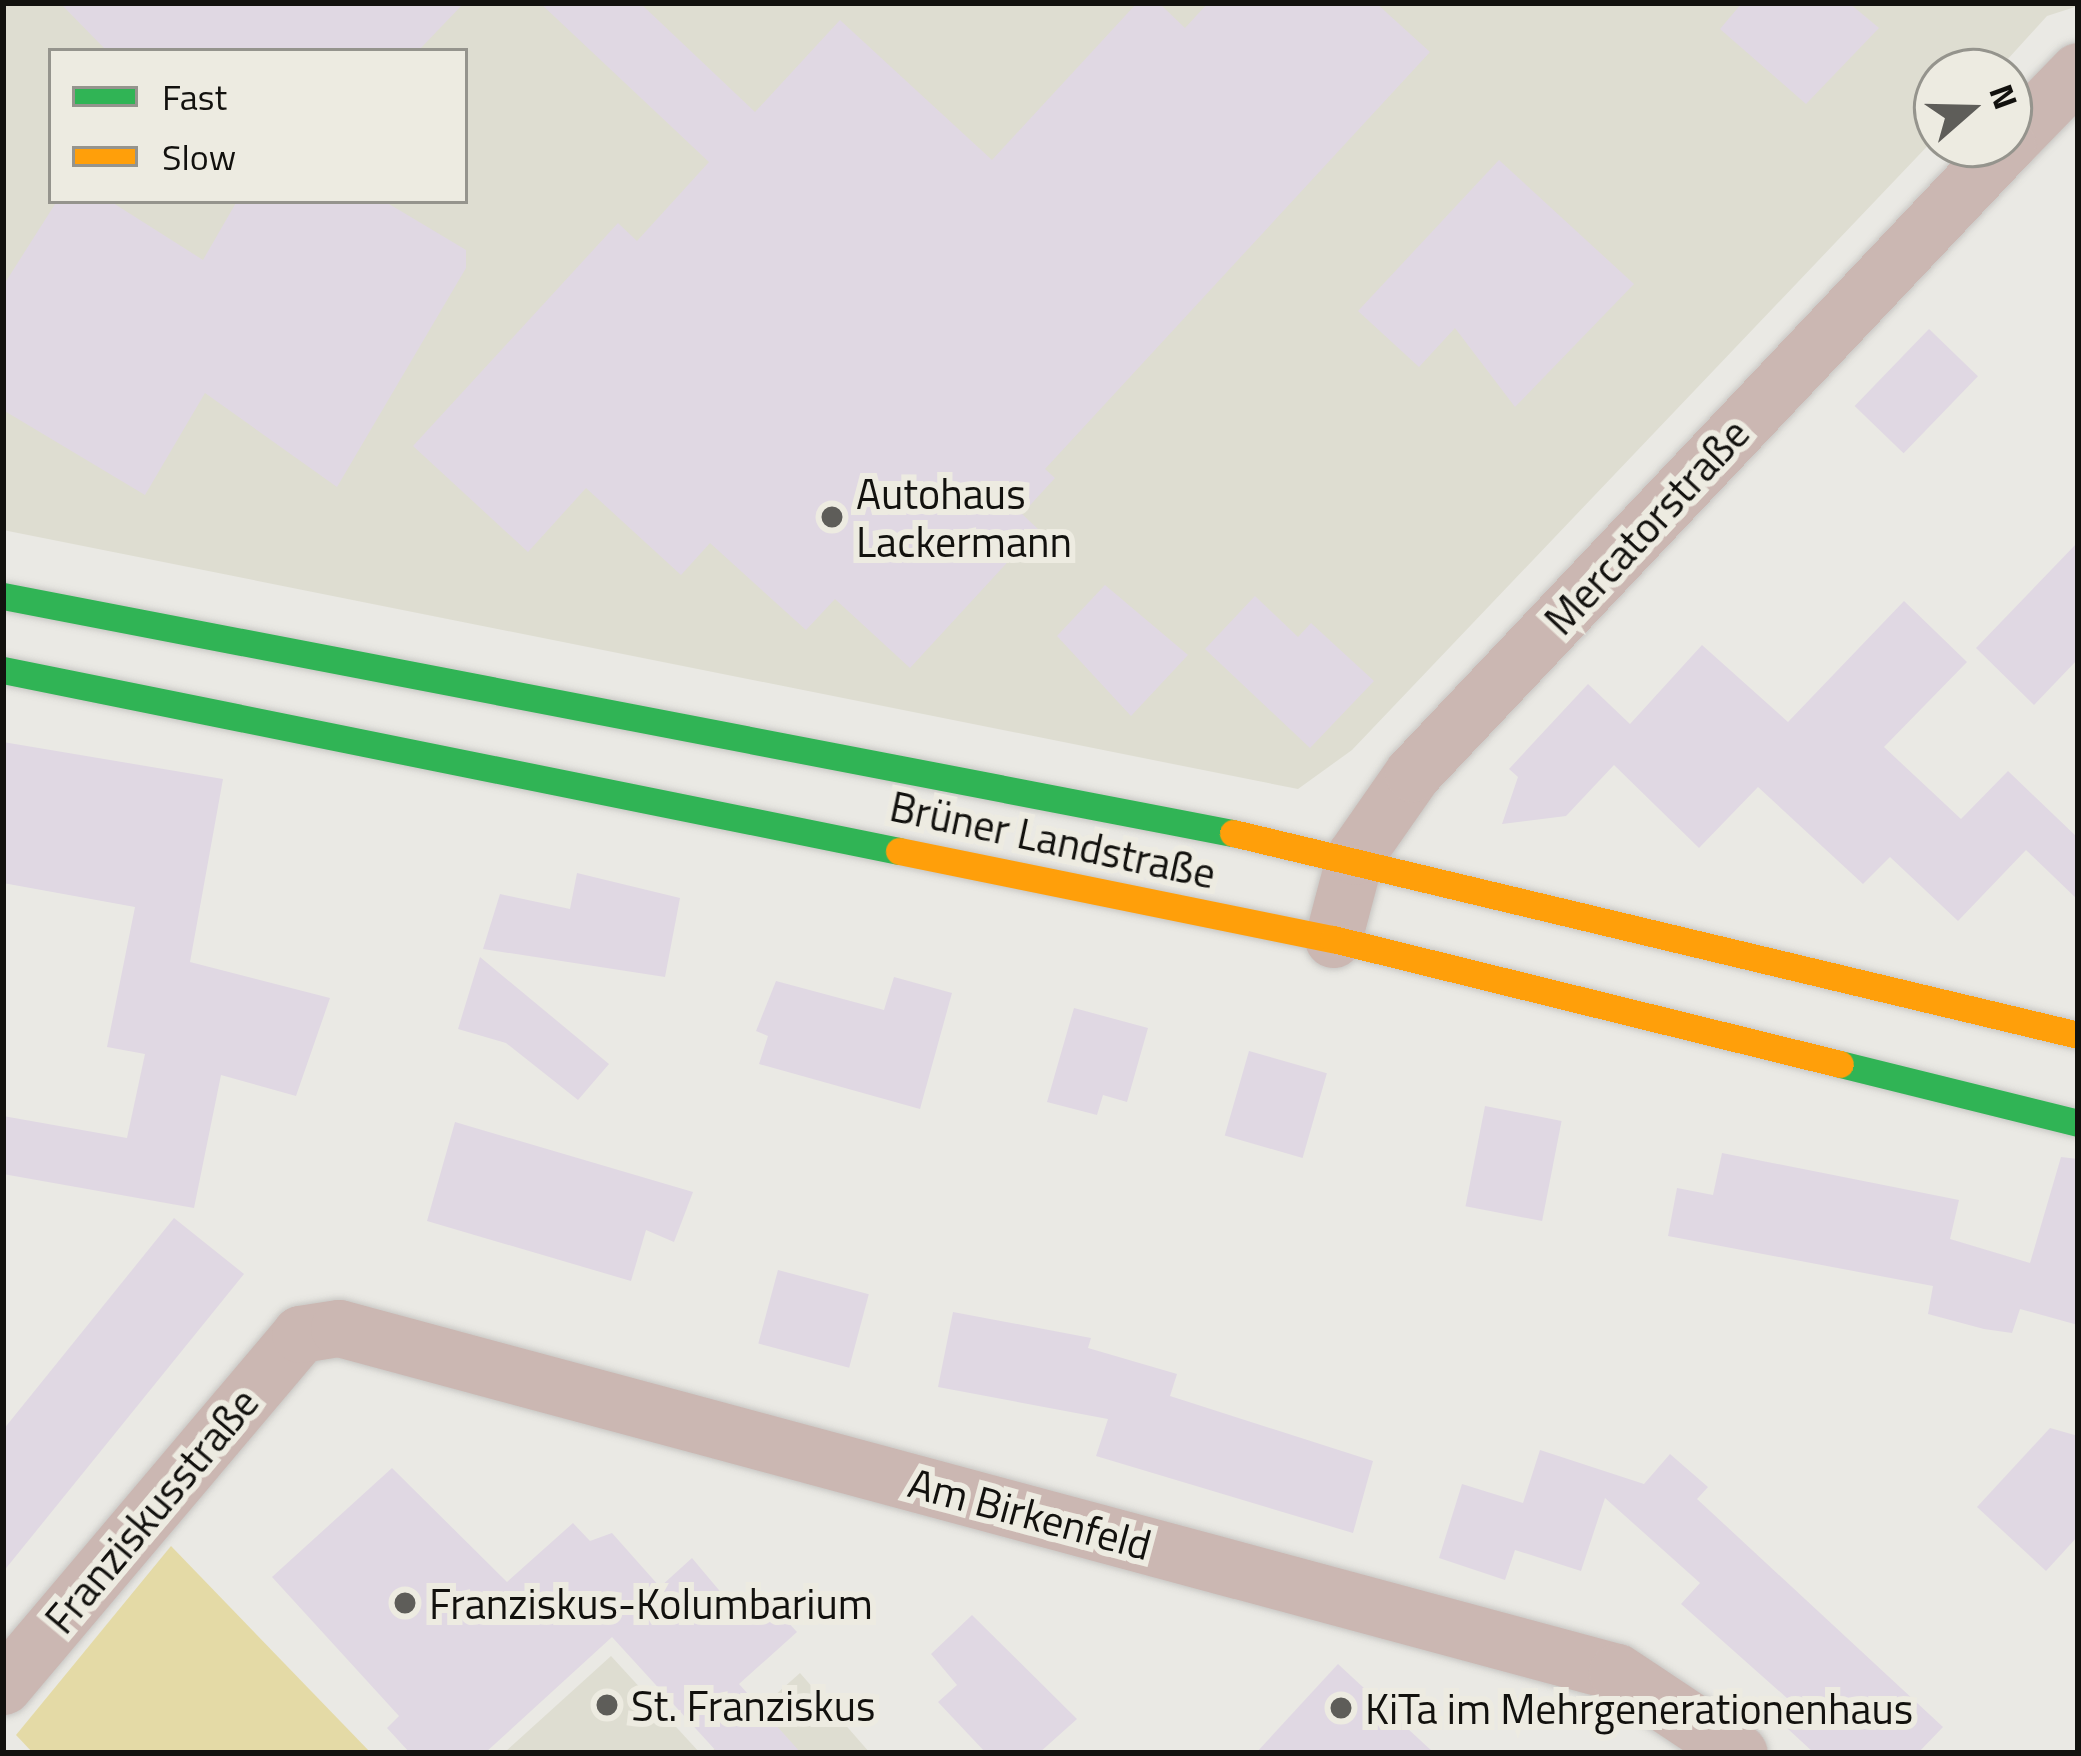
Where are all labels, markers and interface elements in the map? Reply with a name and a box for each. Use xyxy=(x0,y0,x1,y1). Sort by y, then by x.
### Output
legend xyxy=(48,48,468,204)
north arrow xyxy=(1913,48,2033,168)
text: Fast xyxy=(162,69,227,124)
text: N xyxy=(1977,77,2031,116)
text: Slow xyxy=(162,129,236,184)
street label: Mercatorstraße xyxy=(1533,408,1759,644)
place label: Autohaus Lackermann xyxy=(856,468,1072,566)
marker: Autohaus Lackermann xyxy=(819,504,845,530)
street label: Brüner Landstraße xyxy=(886,780,1220,898)
street label: Franziskusstraße xyxy=(34,1377,268,1643)
street label: Am Birkenfeld xyxy=(903,1456,1157,1570)
place label: Franziskus-Kolumbarium xyxy=(429,1578,873,1628)
marker: Franziskus-Kolumbarium xyxy=(392,1590,418,1616)
place label: St. Franziskus xyxy=(631,1680,876,1730)
place label: KiTa im Mehrgenerationenhaus xyxy=(1365,1683,1913,1733)
marker: St. Franziskus xyxy=(594,1692,620,1718)
marker: KiTa im Mehrgenerationenhaus xyxy=(1328,1695,1354,1721)

